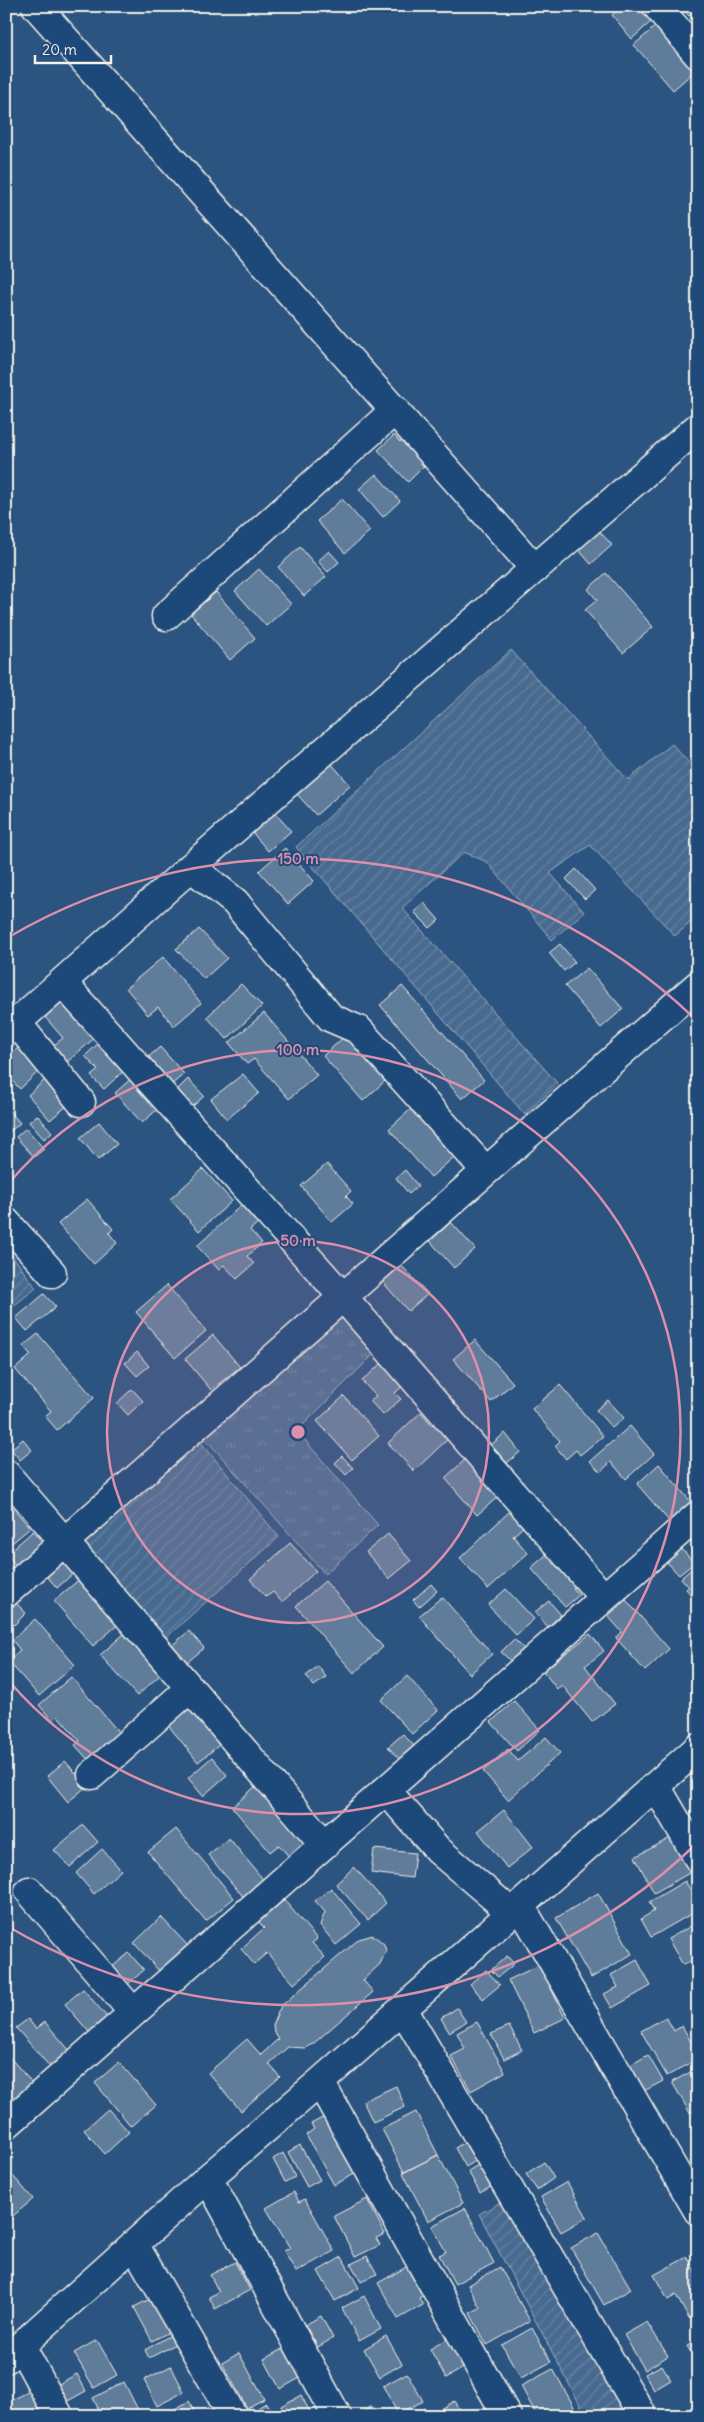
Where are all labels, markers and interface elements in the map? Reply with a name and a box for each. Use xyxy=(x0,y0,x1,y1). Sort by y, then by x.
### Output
scale bar xyxy=(35,32,111,64)
text: 20 m xyxy=(42,40,77,59)
text: 150 m xyxy=(277,849,319,868)
text: 100 m xyxy=(277,1040,319,1059)
text: 50 m xyxy=(280,1231,316,1250)
centre of rings xyxy=(289,1423,307,1441)

